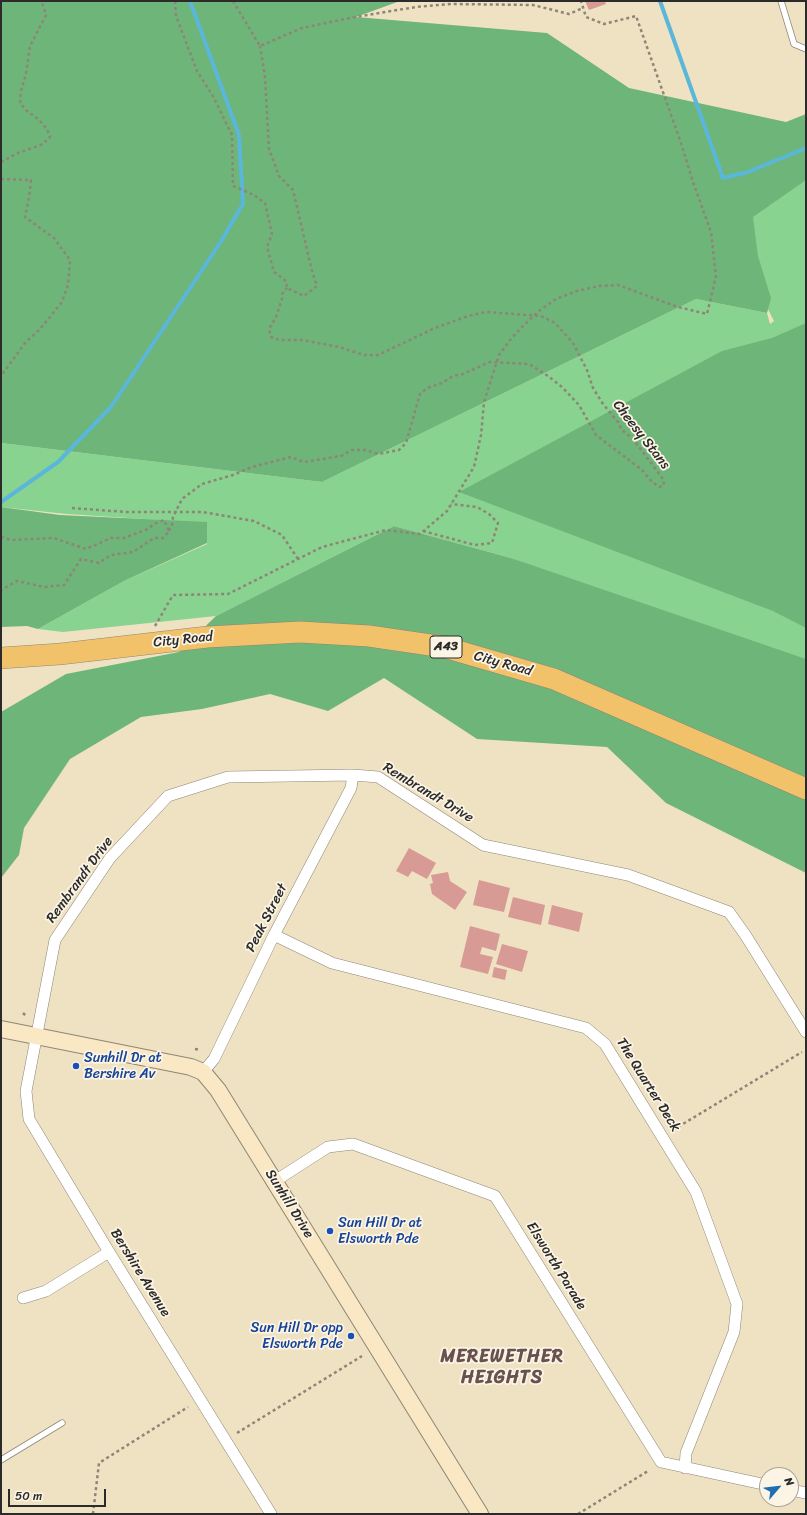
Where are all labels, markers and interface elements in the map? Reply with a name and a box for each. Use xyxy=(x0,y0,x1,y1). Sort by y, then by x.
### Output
street label: Cheesy Stans xyxy=(609,397,673,473)
street label: City Road xyxy=(152,629,214,651)
road number: A43 xyxy=(430,636,462,658)
street label: City Road xyxy=(472,648,534,680)
street label: Rembrandt Drive xyxy=(380,759,476,827)
street label: Rembrandt Drive xyxy=(43,834,117,926)
street label: Peak Street xyxy=(243,881,291,955)
street label: The Quarter Deck xyxy=(612,1035,684,1135)
place label: Sunhill Dr at Bershire Av xyxy=(84,1050,162,1082)
marker: Sunhill Dr at Bershire Av xyxy=(71,1061,81,1071)
street label: Sunhill Drive xyxy=(261,1166,317,1242)
place label: Sun Hill Dr at Elsworth Pde xyxy=(338,1215,422,1248)
street label: Elsworth Parade xyxy=(522,1219,590,1313)
street label: Bershire Avenue xyxy=(106,1226,174,1320)
marker: Sun Hill Dr at Elsworth Pde xyxy=(325,1226,335,1236)
place label: Sun Hill Dr opp Elsworth Pde xyxy=(250,1320,343,1352)
marker: Sun Hill Dr opp Elsworth Pde xyxy=(346,1331,356,1341)
district label: MEREWETHER HEIGHTS xyxy=(440,1346,564,1388)
north arrow xyxy=(759,1467,799,1507)
text: N xyxy=(779,1474,799,1489)
scale bar xyxy=(10,1481,108,1507)
text: 50 m xyxy=(15,1485,42,1507)

